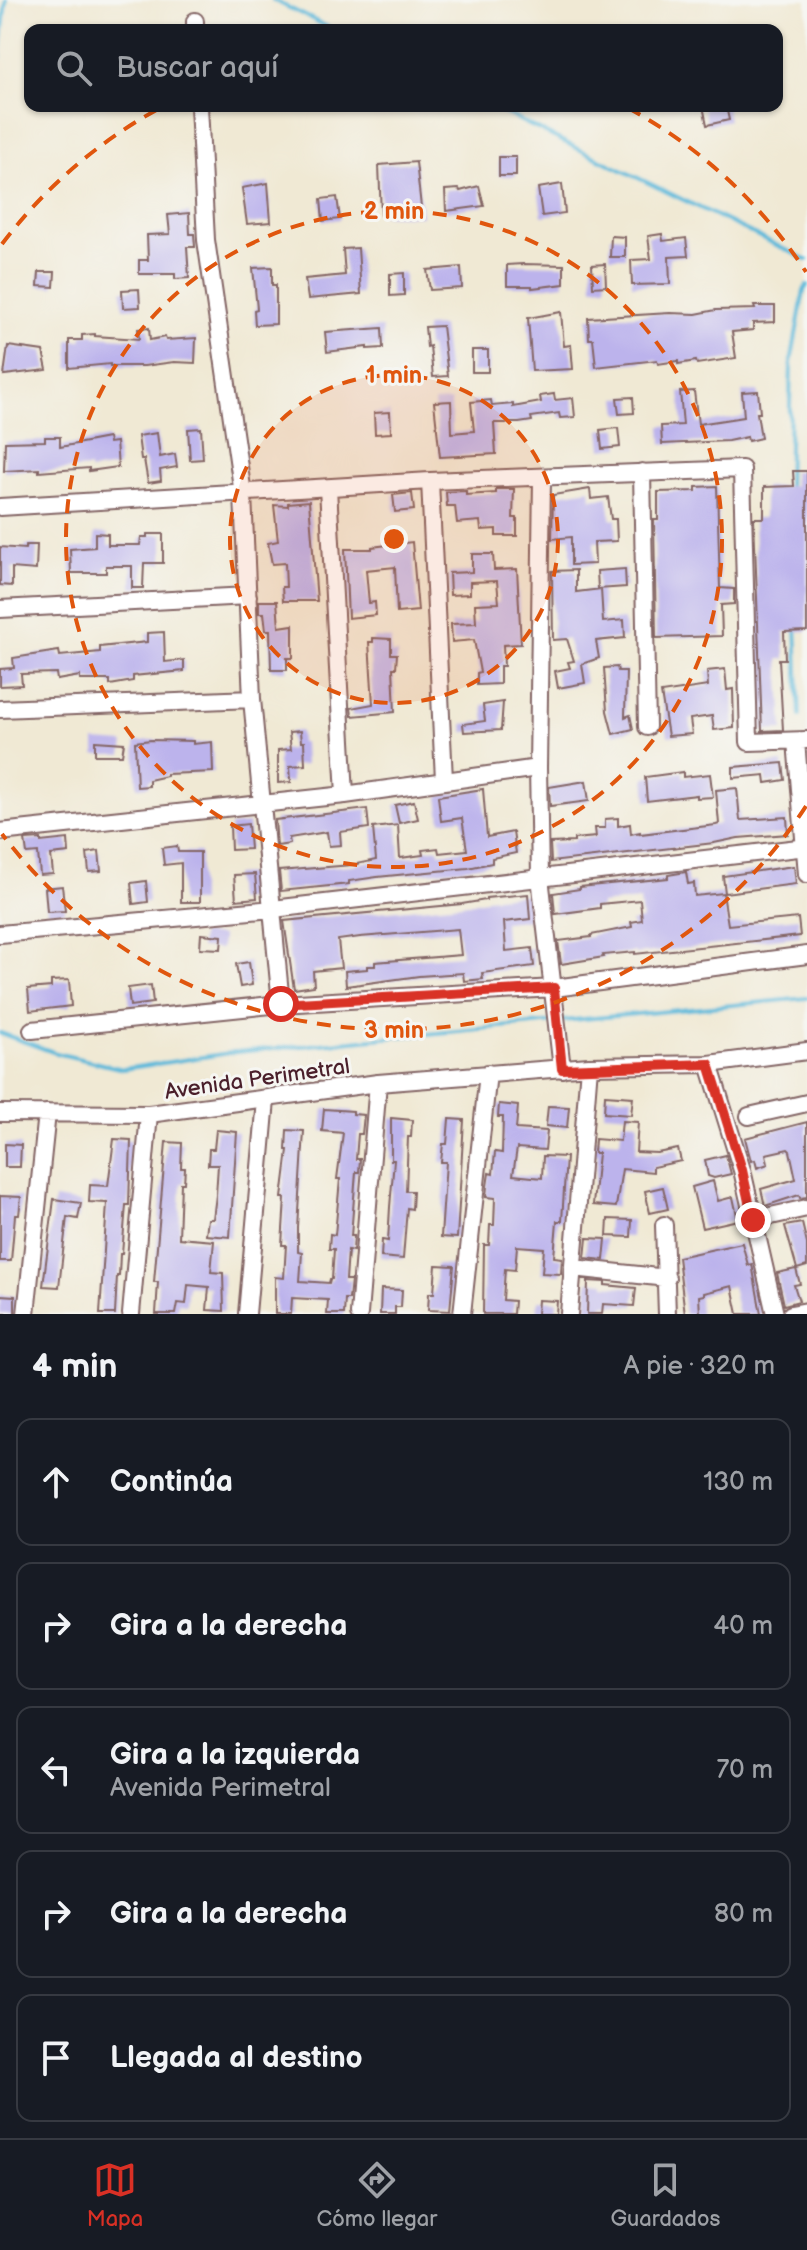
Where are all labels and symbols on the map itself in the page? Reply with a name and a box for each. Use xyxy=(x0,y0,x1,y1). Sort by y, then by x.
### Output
text: 2 min xyxy=(364,197,424,226)
text: 1 min xyxy=(366,361,422,390)
centre of rings xyxy=(380,525,408,553)
route start xyxy=(263,986,299,1022)
text: 3 min xyxy=(364,1016,424,1045)
street label: Avenida Perimetral xyxy=(163,1053,352,1106)
route end xyxy=(735,1202,771,1238)

